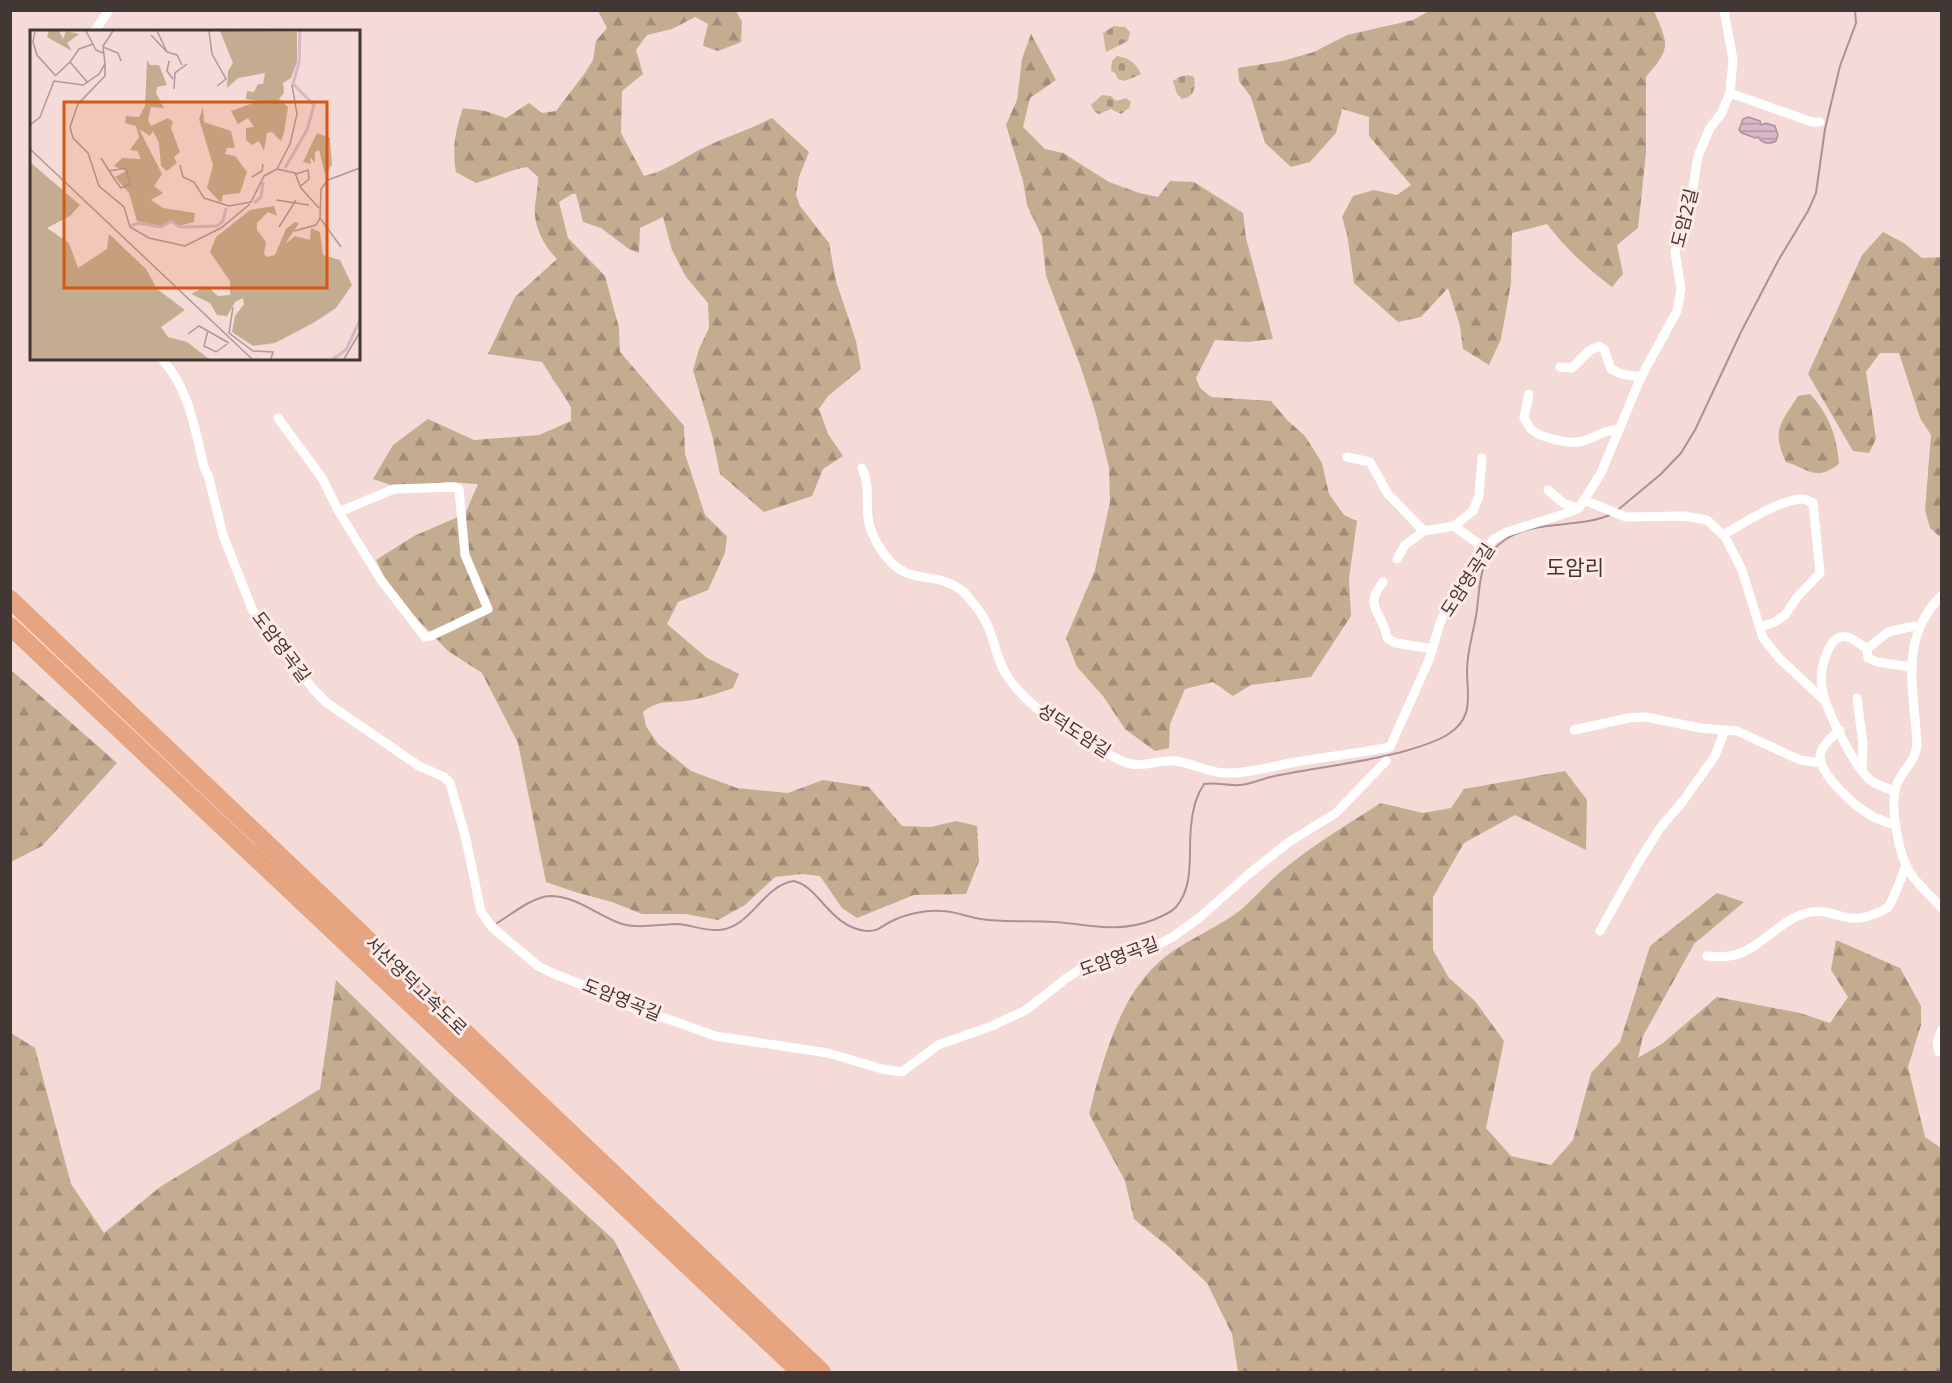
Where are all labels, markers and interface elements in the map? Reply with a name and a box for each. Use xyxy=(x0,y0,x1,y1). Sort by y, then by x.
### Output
inset map xyxy=(30,30,360,360)
street label: 도암2길 xyxy=(1665,186,1703,250)
street label: 도암영곡길 xyxy=(1435,538,1500,621)
district label: 도암리 xyxy=(1546,553,1604,581)
street label: 도암영곡길 xyxy=(247,606,316,687)
street label: 성덕도암길 xyxy=(1033,698,1116,763)
street label: 서산영덕고속도로 xyxy=(361,931,473,1040)
street label: 도암영곡길 xyxy=(1076,931,1162,981)
street label: 도암영곡길 xyxy=(579,972,665,1026)

